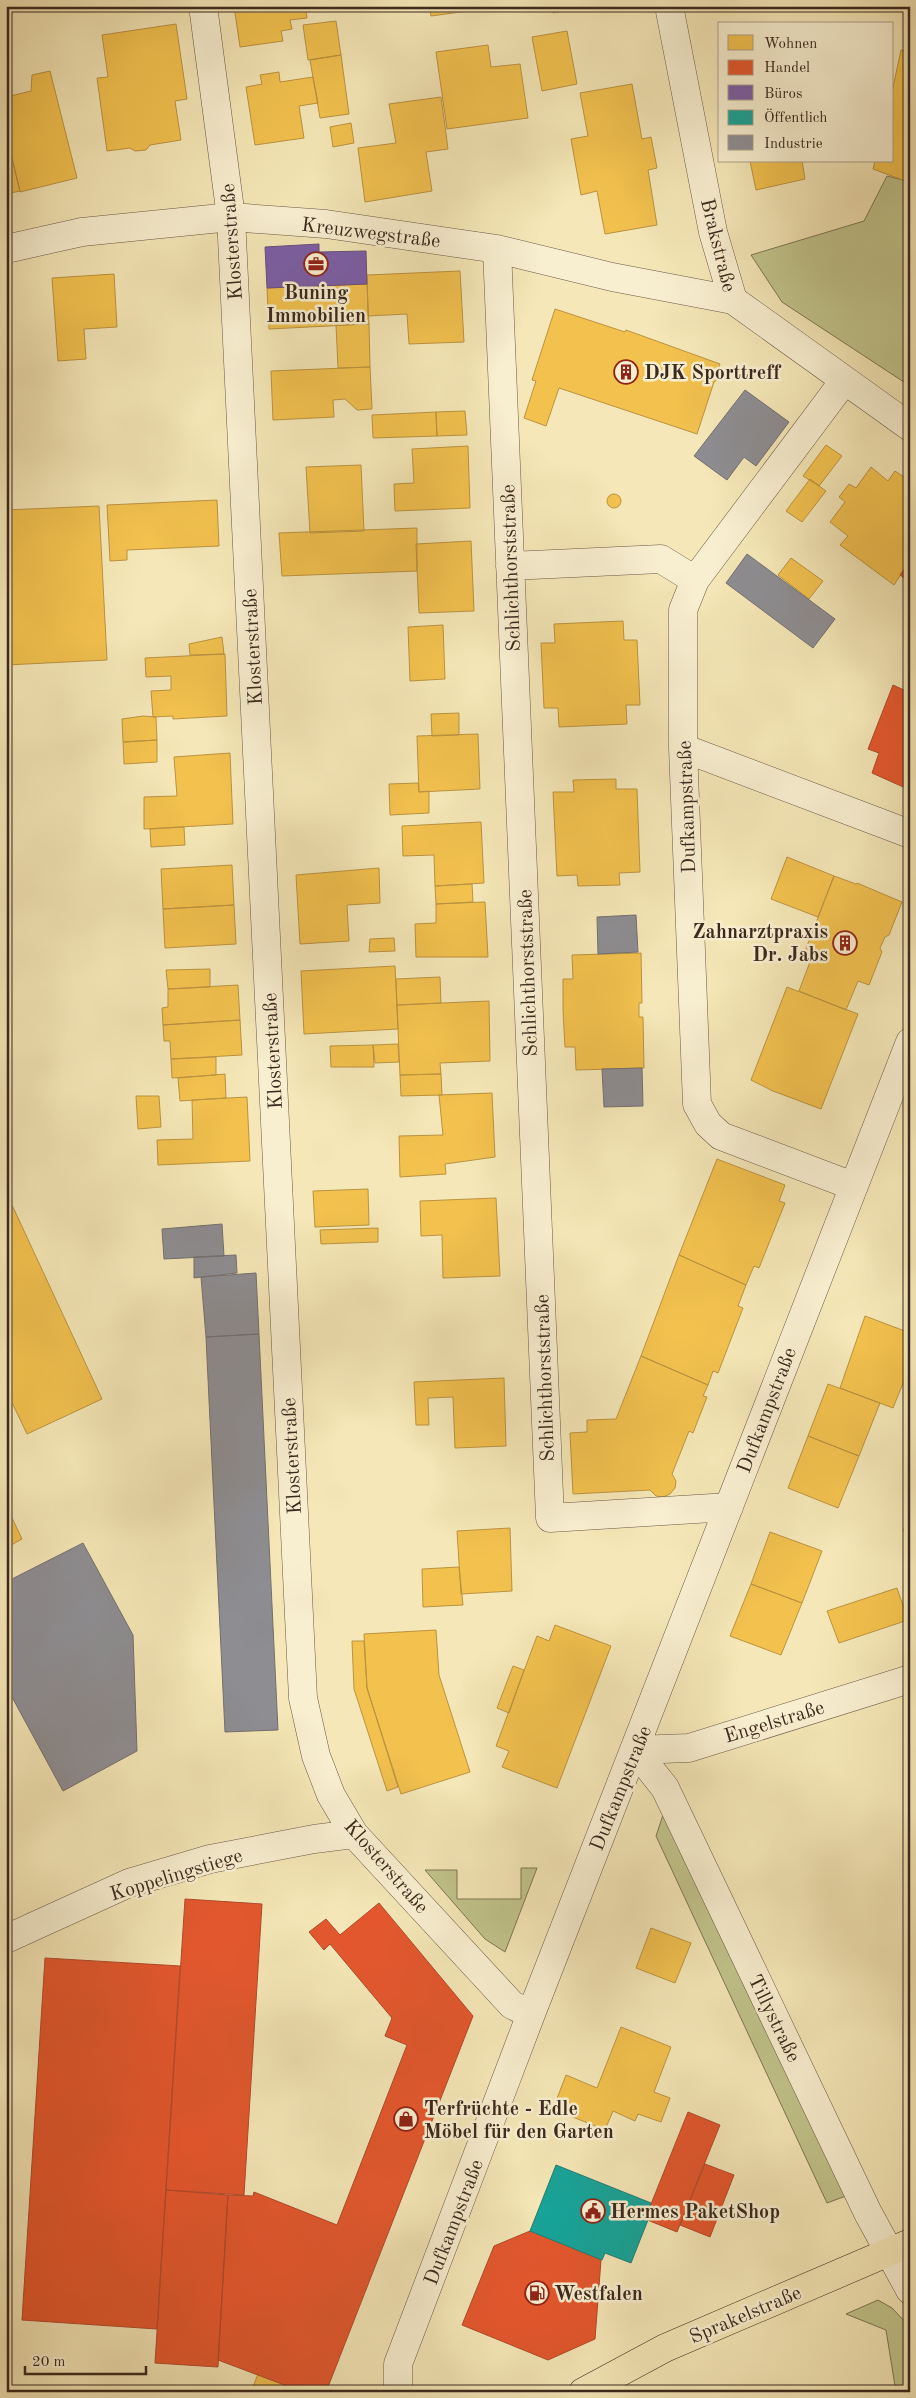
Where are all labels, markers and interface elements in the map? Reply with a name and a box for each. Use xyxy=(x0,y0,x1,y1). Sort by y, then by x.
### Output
legend xyxy=(718,22,894,162)
text: Wohnen xyxy=(764,37,817,52)
text: Handel xyxy=(764,61,810,76)
text: Büros xyxy=(764,87,802,102)
text: Öffentlich xyxy=(764,108,827,126)
text: Industrie xyxy=(764,137,823,152)
street label: Klosterstraße xyxy=(219,183,247,301)
street label: Brakstraße xyxy=(696,197,738,294)
street label: Kreuzwegstraße xyxy=(300,216,441,252)
office icon: Buning Immobilien xyxy=(303,251,329,277)
place label: Buning Immobilien xyxy=(266,284,366,327)
building icon: DJK Sporttreff xyxy=(613,359,639,385)
place label: DJK Sporttreff xyxy=(644,364,782,384)
street label: Schlichthorststraße xyxy=(499,484,525,652)
street label: Klosterstraße xyxy=(241,588,267,706)
street label: Dufkampstraße xyxy=(676,740,700,874)
street label: Schlichthorststraße xyxy=(516,889,542,1057)
place label: Zahnarztpraxis Dr. Jabs xyxy=(693,923,828,966)
building icon: Zahnarztpraxis Dr. Jabs xyxy=(832,930,858,956)
street label: Klosterstraße xyxy=(261,992,287,1110)
street label: Schlichthorststraße xyxy=(533,1294,559,1462)
street label: Dufkampstraße xyxy=(735,1345,801,1476)
street label: Klosterstraße xyxy=(280,1397,306,1515)
street label: Engelstraße xyxy=(722,1698,827,1748)
street label: Dufkampstraße xyxy=(588,1723,656,1854)
street label: Klosterstraße xyxy=(340,1817,431,1918)
street label: Koppelingstiege xyxy=(108,1846,245,1906)
street label: Tillystraße xyxy=(743,1972,803,2066)
place label: Terfrüchte - Edle Möbel für den Garten xyxy=(424,2100,614,2143)
shop icon: Terfrüchte - Edle Möbel für den Garten xyxy=(393,2106,419,2132)
street label: Dufkampstraße xyxy=(422,2157,488,2288)
public building icon: Hermes PaketShop xyxy=(580,2198,606,2224)
place label: Hermes PaketShop xyxy=(610,2203,780,2223)
fuel station icon: Westfalen xyxy=(524,2280,550,2306)
street label: Sprakelstraße xyxy=(687,2283,805,2348)
place label: Westfalen xyxy=(554,2285,643,2305)
scale bar xyxy=(25,2343,146,2375)
text: 20 m xyxy=(32,2355,66,2370)

